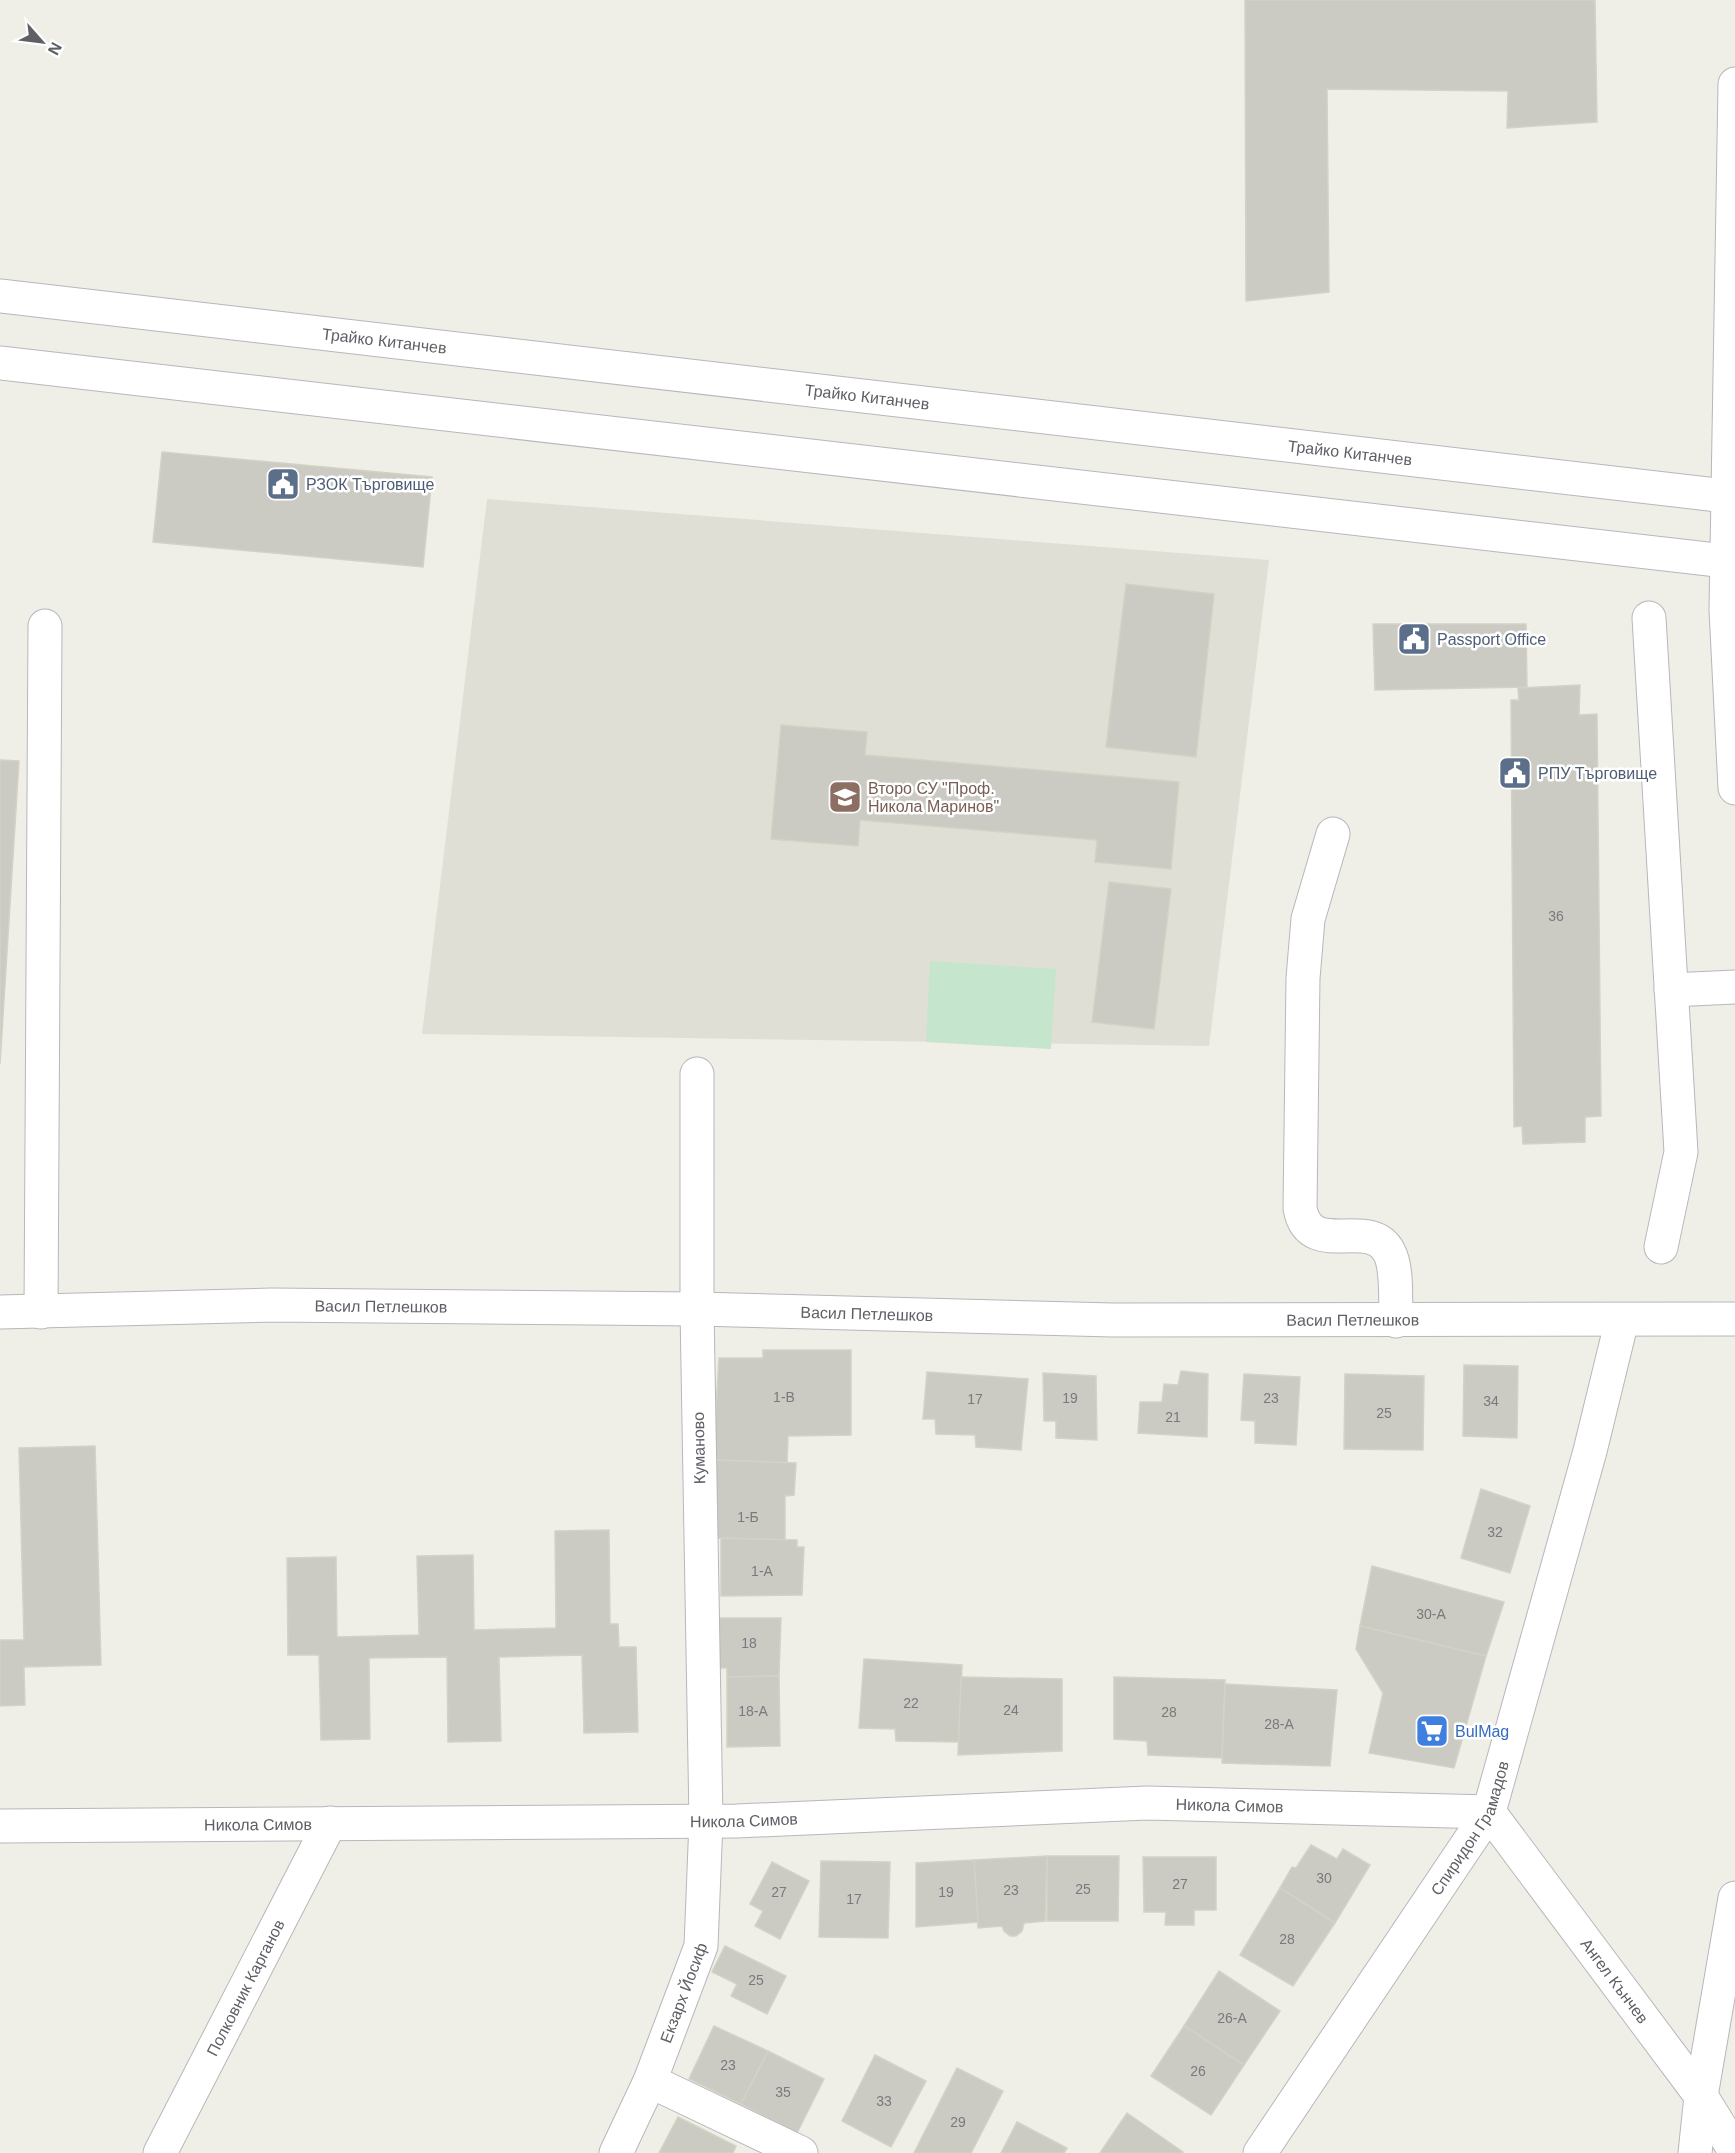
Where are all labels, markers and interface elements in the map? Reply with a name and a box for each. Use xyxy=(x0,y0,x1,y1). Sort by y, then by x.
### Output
north arrow xyxy=(12,12,72,72)
text: N xyxy=(45,40,65,58)
street label: Трайко Китанчев xyxy=(321,325,448,356)
street label: Трайко Китанчев xyxy=(804,381,930,412)
street label: Трайко Китанчев xyxy=(1287,437,1413,468)
public building icon: РЗОК Търговище xyxy=(265,466,301,502)
place label: РЗОК Търговище xyxy=(306,476,434,493)
public building icon: Passport Office xyxy=(1396,621,1432,657)
place label: Passport Office xyxy=(1437,631,1546,648)
public building icon: РПУ Търговище xyxy=(1497,755,1533,791)
place label: РПУ Търговище xyxy=(1538,765,1657,782)
school or university icon: Второ СУ "Проф. Никола Маринов" xyxy=(827,779,863,815)
place label: Второ СУ "Проф. Никола Маринов" xyxy=(868,780,999,815)
house number: 36 xyxy=(1548,908,1564,924)
street label: Васил Петлешков xyxy=(314,1297,447,1315)
street label: Васил Петлешков xyxy=(800,1303,933,1324)
street label: Васил Петлешков xyxy=(1286,1311,1419,1328)
house number: 1-В xyxy=(773,1389,795,1405)
house number: 19 xyxy=(1062,1390,1078,1406)
house number: 23 xyxy=(1263,1390,1279,1406)
house number: 17 xyxy=(967,1391,983,1407)
house number: 34 xyxy=(1483,1393,1499,1409)
house number: 25 xyxy=(1376,1405,1392,1421)
house number: 21 xyxy=(1165,1409,1181,1425)
street label: Куманово xyxy=(690,1412,708,1484)
house number: 1-Б xyxy=(737,1509,759,1525)
house number: 32 xyxy=(1487,1524,1503,1540)
house number: 1-А xyxy=(751,1563,774,1579)
house number: 30-А xyxy=(1416,1606,1446,1622)
house number: 18 xyxy=(741,1635,757,1651)
house number: 22 xyxy=(903,1695,919,1711)
house number: 24 xyxy=(1003,1702,1019,1718)
house number: 18-А xyxy=(738,1703,768,1719)
house number: 28 xyxy=(1161,1704,1177,1720)
supermarket icon: BulMag xyxy=(1414,1713,1450,1749)
house number: 28-А xyxy=(1264,1716,1294,1732)
place label: BulMag xyxy=(1455,1723,1509,1740)
street label: Спиридон Грамадов xyxy=(1427,1759,1511,1898)
street label: Никола Симов xyxy=(1175,1795,1284,1815)
street label: Никола Симов xyxy=(690,1810,798,1830)
street label: Никола Симов xyxy=(204,1815,312,1833)
house number: 30 xyxy=(1316,1870,1332,1886)
house number: 27 xyxy=(1172,1876,1188,1892)
house number: 25 xyxy=(1075,1881,1091,1897)
house number: 23 xyxy=(1003,1882,1019,1898)
house number: 27 xyxy=(771,1884,787,1900)
house number: 19 xyxy=(938,1884,954,1900)
house number: 17 xyxy=(846,1891,862,1907)
street label: Полковник Карганов xyxy=(203,1917,287,2059)
house number: 28 xyxy=(1279,1931,1295,1947)
street label: Ангел Кънчев xyxy=(1578,1935,1652,2026)
street label: Екзарх Йосиф xyxy=(657,1940,710,2045)
house number: 25 xyxy=(748,1972,764,1988)
house number: 26-А xyxy=(1217,2010,1247,2026)
house number: 23 xyxy=(720,2057,736,2073)
house number: 26 xyxy=(1190,2063,1206,2079)
house number: 35 xyxy=(775,2084,791,2100)
house number: 33 xyxy=(876,2093,892,2109)
house number: 29 xyxy=(950,2114,966,2130)

